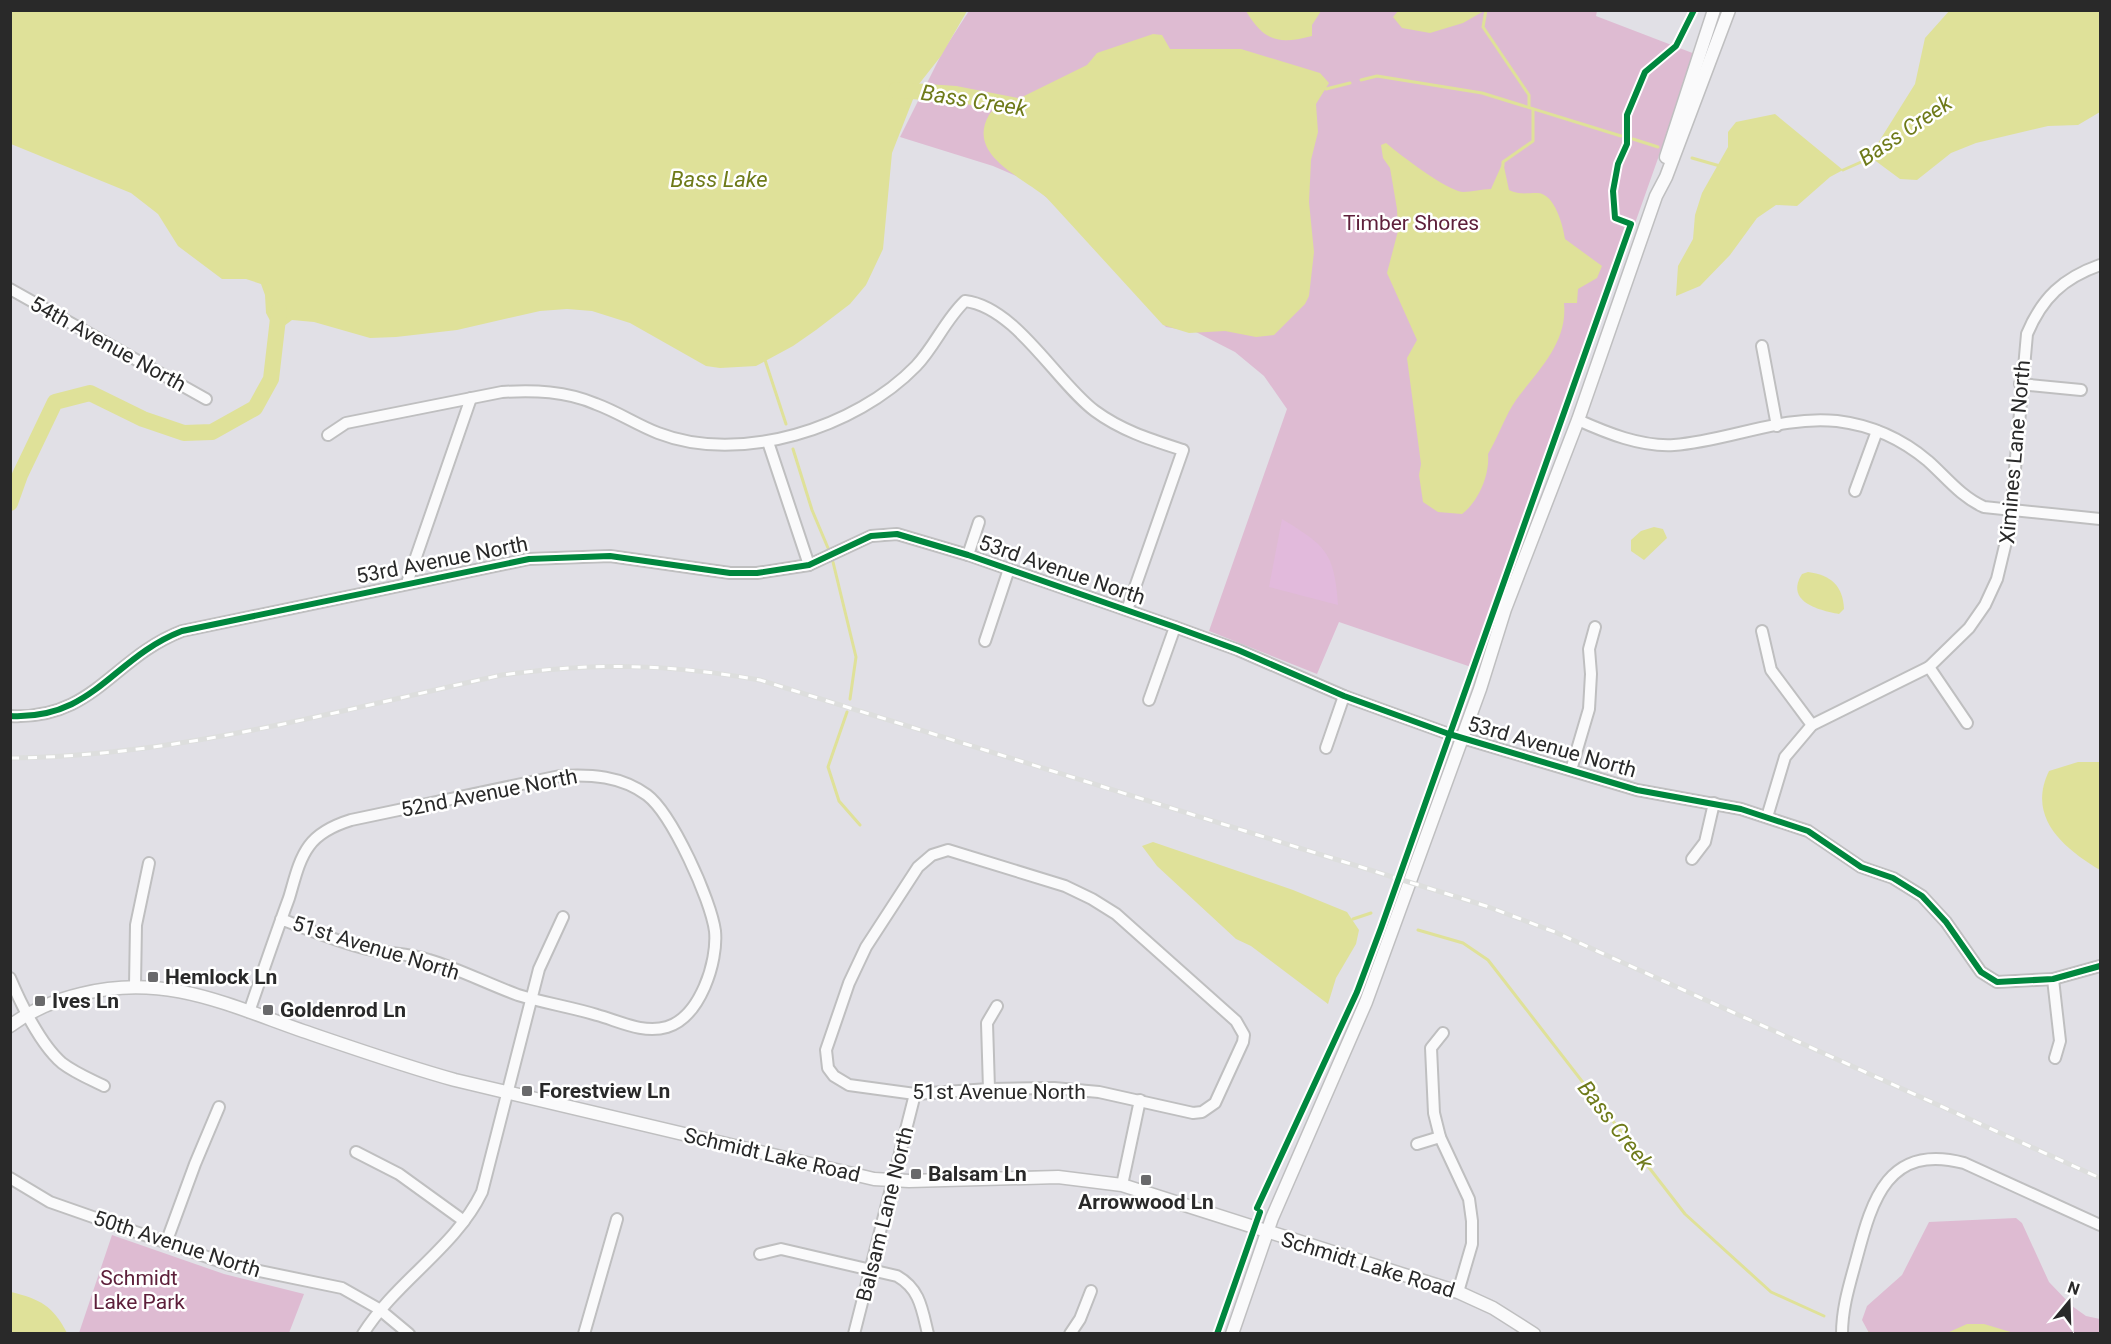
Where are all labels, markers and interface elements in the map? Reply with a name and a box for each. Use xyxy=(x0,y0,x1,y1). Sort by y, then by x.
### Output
water label: Bass Creek xyxy=(919,80,1030,121)
water label: Bass Creek xyxy=(1854,90,1957,171)
water label: Bass Lake xyxy=(670,167,768,192)
park label: Timber Shores xyxy=(1343,211,1479,235)
street label: 54th Avenue North xyxy=(26,291,190,397)
street label: Ximines Lane North xyxy=(1995,359,2035,545)
street label: 53rd Avenue North xyxy=(976,530,1148,610)
street label: 53rd Avenue North xyxy=(354,532,530,588)
street label: 53rd Avenue North xyxy=(1465,711,1639,783)
street label: 52nd Avenue North xyxy=(399,764,579,822)
street label: 51st Avenue North xyxy=(290,911,462,985)
place label: Hemlock Ln xyxy=(165,965,277,989)
marker: Hemlock Ln xyxy=(146,970,160,984)
place label: Ives Ln xyxy=(52,989,119,1013)
marker: Ives Ln xyxy=(33,994,47,1008)
place label: Goldenrod Ln xyxy=(280,998,406,1022)
marker: Goldenrod Ln xyxy=(261,1003,275,1017)
water label: Bass Creek xyxy=(1573,1076,1659,1176)
place label: Forestview Ln xyxy=(539,1079,670,1103)
street label: 51st Avenue North xyxy=(912,1080,1086,1104)
marker: Forestview Ln xyxy=(520,1084,534,1098)
street label: Schmidt Lake Road xyxy=(682,1123,862,1187)
street label: Balsam Lane North xyxy=(852,1124,918,1304)
place label: Balsam Ln xyxy=(928,1162,1027,1186)
marker: Balsam Ln xyxy=(909,1167,923,1181)
marker: Arrowwood Ln xyxy=(1139,1173,1153,1187)
place label: Arrowwood Ln xyxy=(1078,1190,1214,1214)
street label: 50th Avenue North xyxy=(90,1206,264,1282)
street label: Schmidt Lake Road xyxy=(1278,1227,1458,1303)
park label: Schmidt Lake Park xyxy=(93,1266,185,1314)
north arrow xyxy=(2039,1272,2099,1332)
text: N xyxy=(2065,1277,2082,1299)

